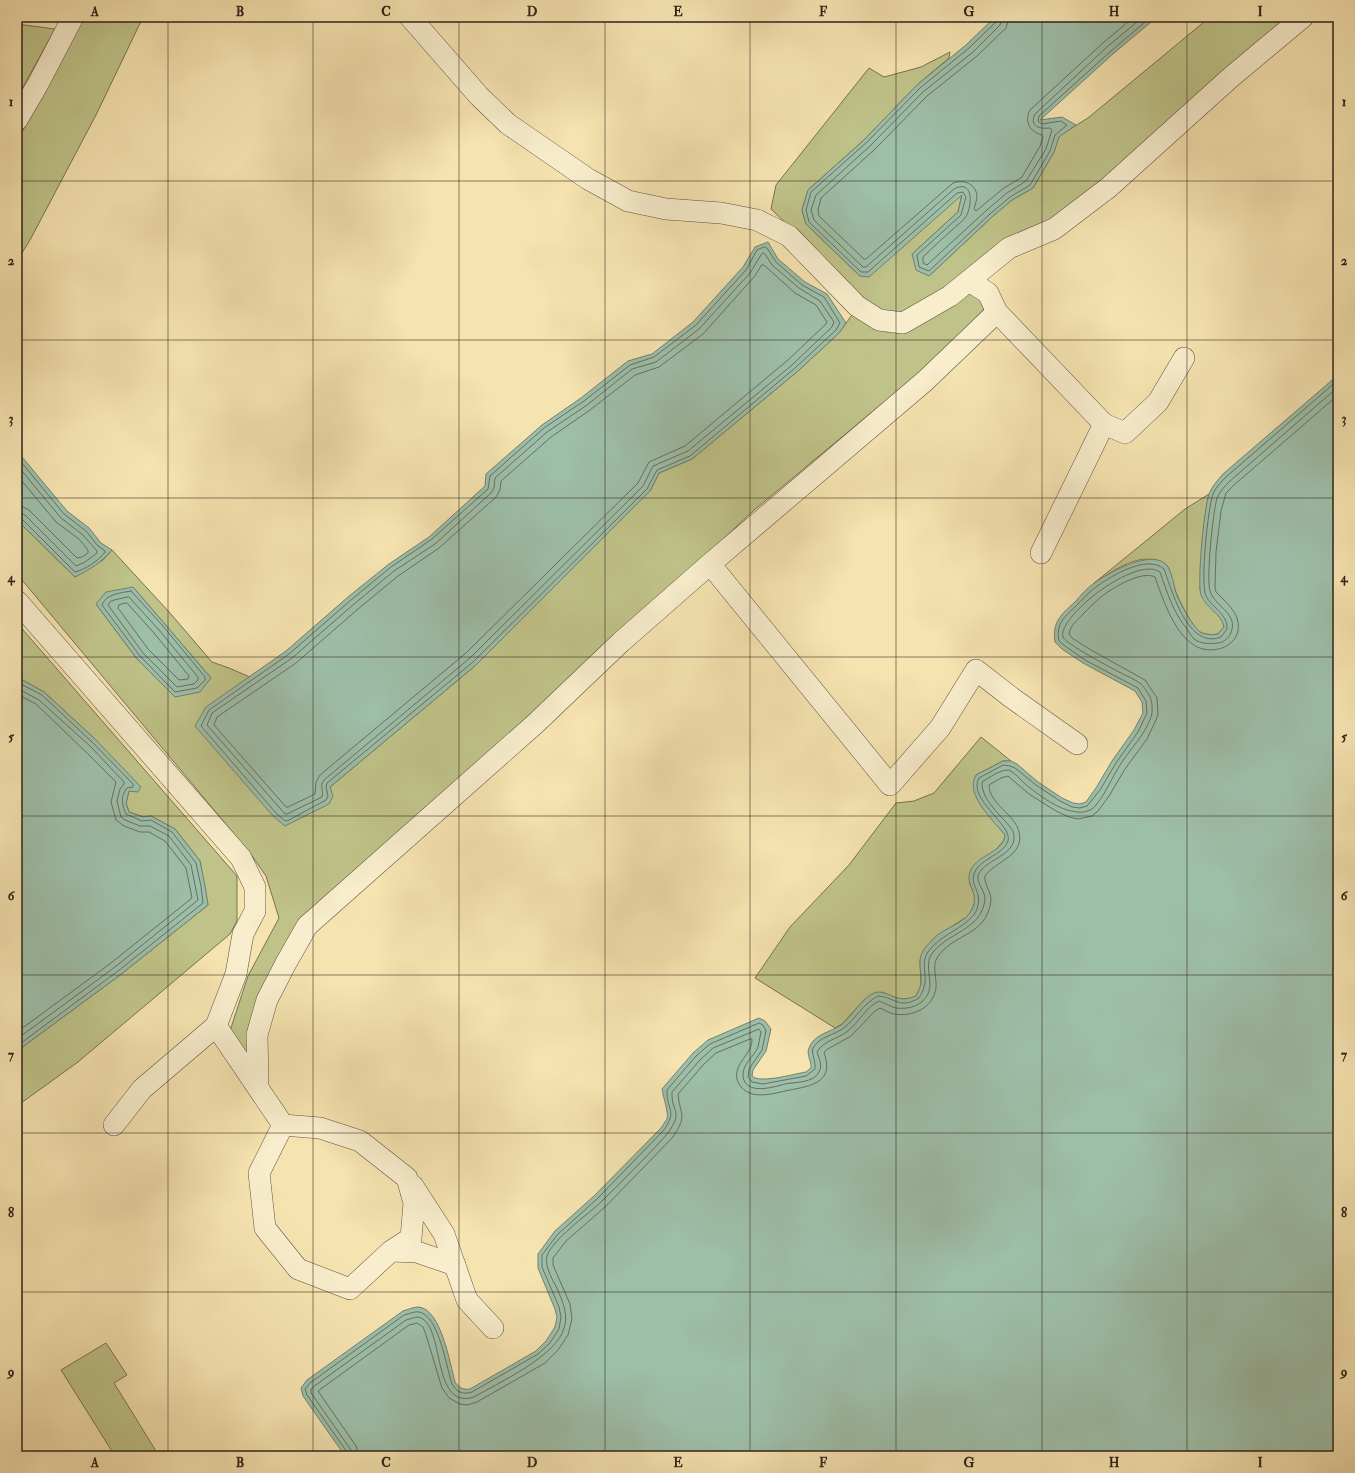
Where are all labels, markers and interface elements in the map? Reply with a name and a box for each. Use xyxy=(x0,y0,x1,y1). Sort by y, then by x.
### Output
text: A xyxy=(90,4,100,20)
text: B xyxy=(236,4,244,20)
text: C xyxy=(381,4,391,20)
text: D xyxy=(527,4,538,20)
text: E xyxy=(673,4,683,20)
text: F xyxy=(819,4,828,20)
text: G xyxy=(964,4,975,20)
text: H xyxy=(1109,4,1120,20)
text: I xyxy=(1257,4,1263,20)
text: 1 xyxy=(9,94,14,110)
text: 1 xyxy=(1342,94,1347,110)
text: 2 xyxy=(8,253,15,269)
text: 2 xyxy=(1341,253,1348,269)
text: 3 xyxy=(9,411,14,427)
text: 3 xyxy=(1342,411,1347,427)
text: 4 xyxy=(6,570,15,586)
text: 4 xyxy=(1339,570,1348,586)
text: 5 xyxy=(8,729,14,745)
text: 5 xyxy=(1341,729,1347,745)
text: 6 xyxy=(8,888,16,904)
text: 6 xyxy=(1341,888,1349,904)
text: 7 xyxy=(8,1047,15,1063)
text: 7 xyxy=(1341,1047,1348,1063)
text: 8 xyxy=(8,1205,14,1221)
text: 8 xyxy=(1341,1205,1347,1221)
text: 9 xyxy=(6,1364,15,1380)
text: 9 xyxy=(1339,1364,1348,1380)
text: A xyxy=(90,1455,100,1471)
text: B xyxy=(236,1455,244,1471)
text: C xyxy=(381,1455,391,1471)
text: D xyxy=(527,1455,538,1471)
text: E xyxy=(673,1455,683,1471)
text: F xyxy=(819,1455,828,1471)
text: G xyxy=(964,1455,975,1471)
text: H xyxy=(1109,1455,1120,1471)
text: I xyxy=(1257,1455,1263,1471)

